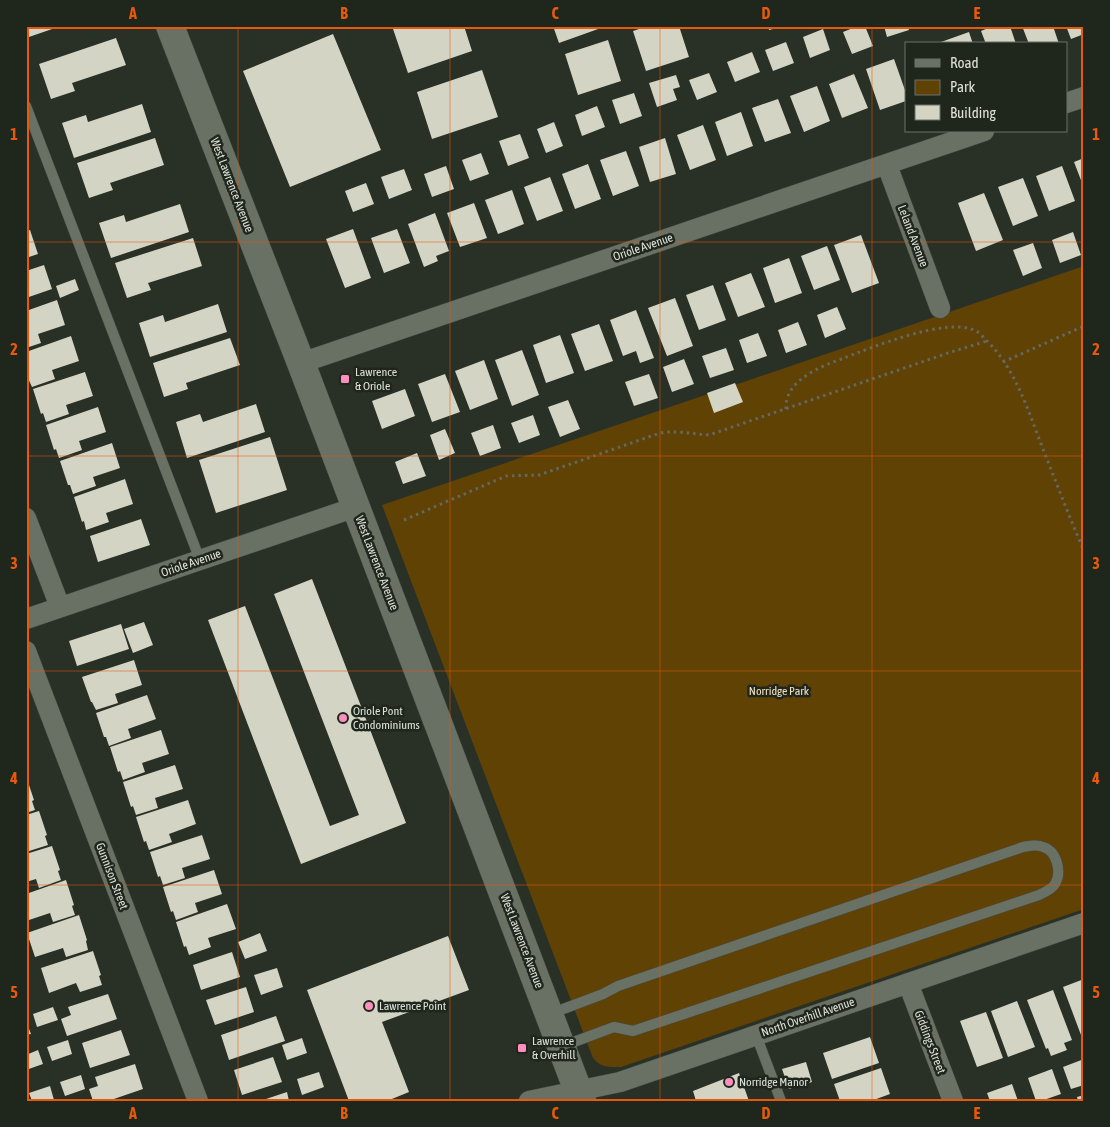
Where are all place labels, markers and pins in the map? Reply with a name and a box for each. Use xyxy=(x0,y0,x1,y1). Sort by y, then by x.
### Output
place label: Lawrence & Oriole xyxy=(355,365,397,393)
marker: Lawrence & Oriole xyxy=(339,373,351,385)
place label: Oriole Pont Condominiums xyxy=(353,704,420,732)
marker: Oriole Pont Condominiums xyxy=(337,712,349,724)
place label: Lawrence Point xyxy=(379,999,447,1013)
marker: Lawrence Point xyxy=(363,1000,375,1012)
place label: Lawrence & Overhill xyxy=(532,1034,576,1062)
marker: Lawrence & Overhill xyxy=(516,1042,528,1054)
place label: Norridge Manor xyxy=(739,1075,808,1089)
marker: Norridge Manor xyxy=(723,1076,735,1088)

